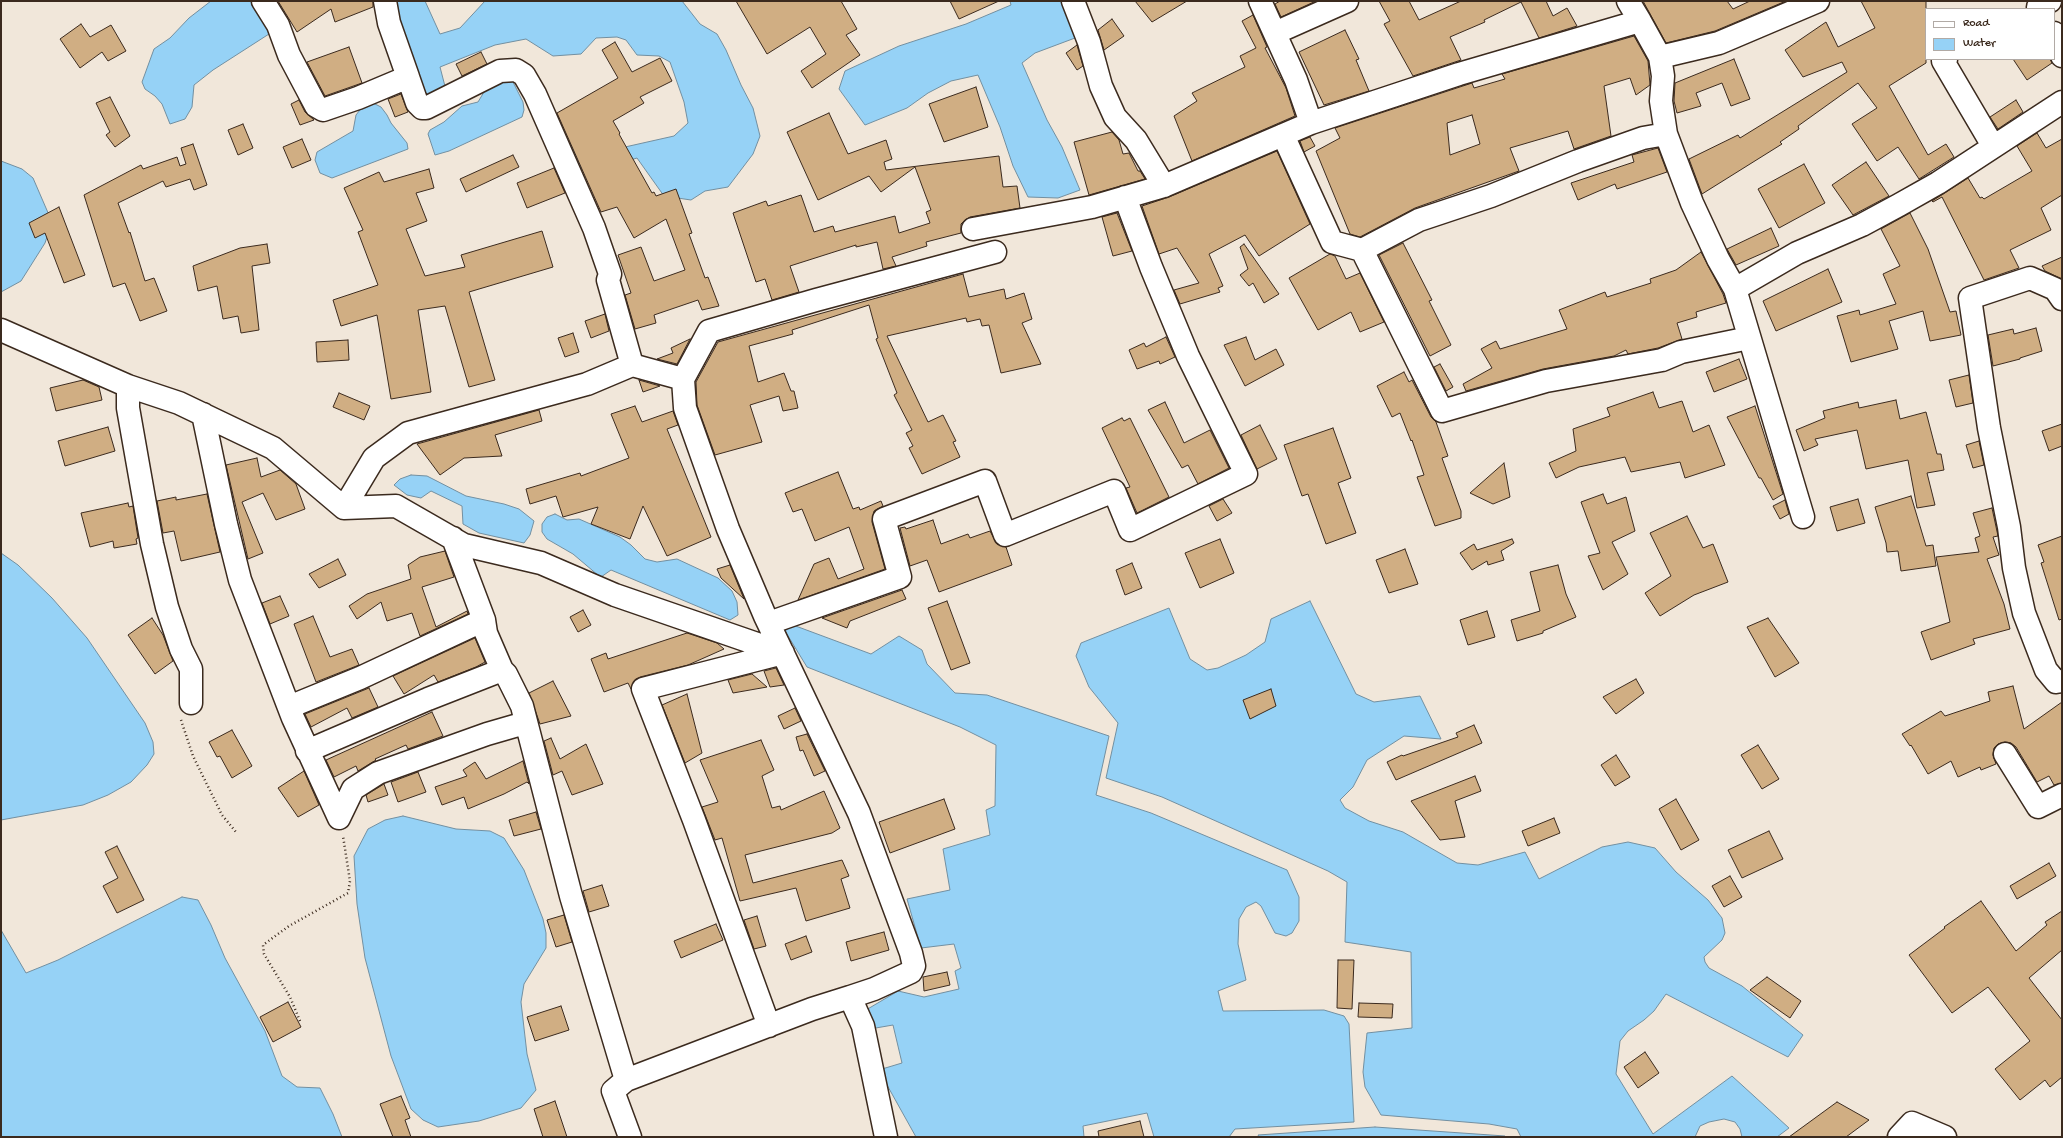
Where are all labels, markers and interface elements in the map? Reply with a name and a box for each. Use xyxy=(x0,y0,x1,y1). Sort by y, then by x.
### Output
legend xyxy=(1925,8,2055,60)
text: Road xyxy=(1963,17,1989,31)
text: Water xyxy=(1963,37,1995,51)

